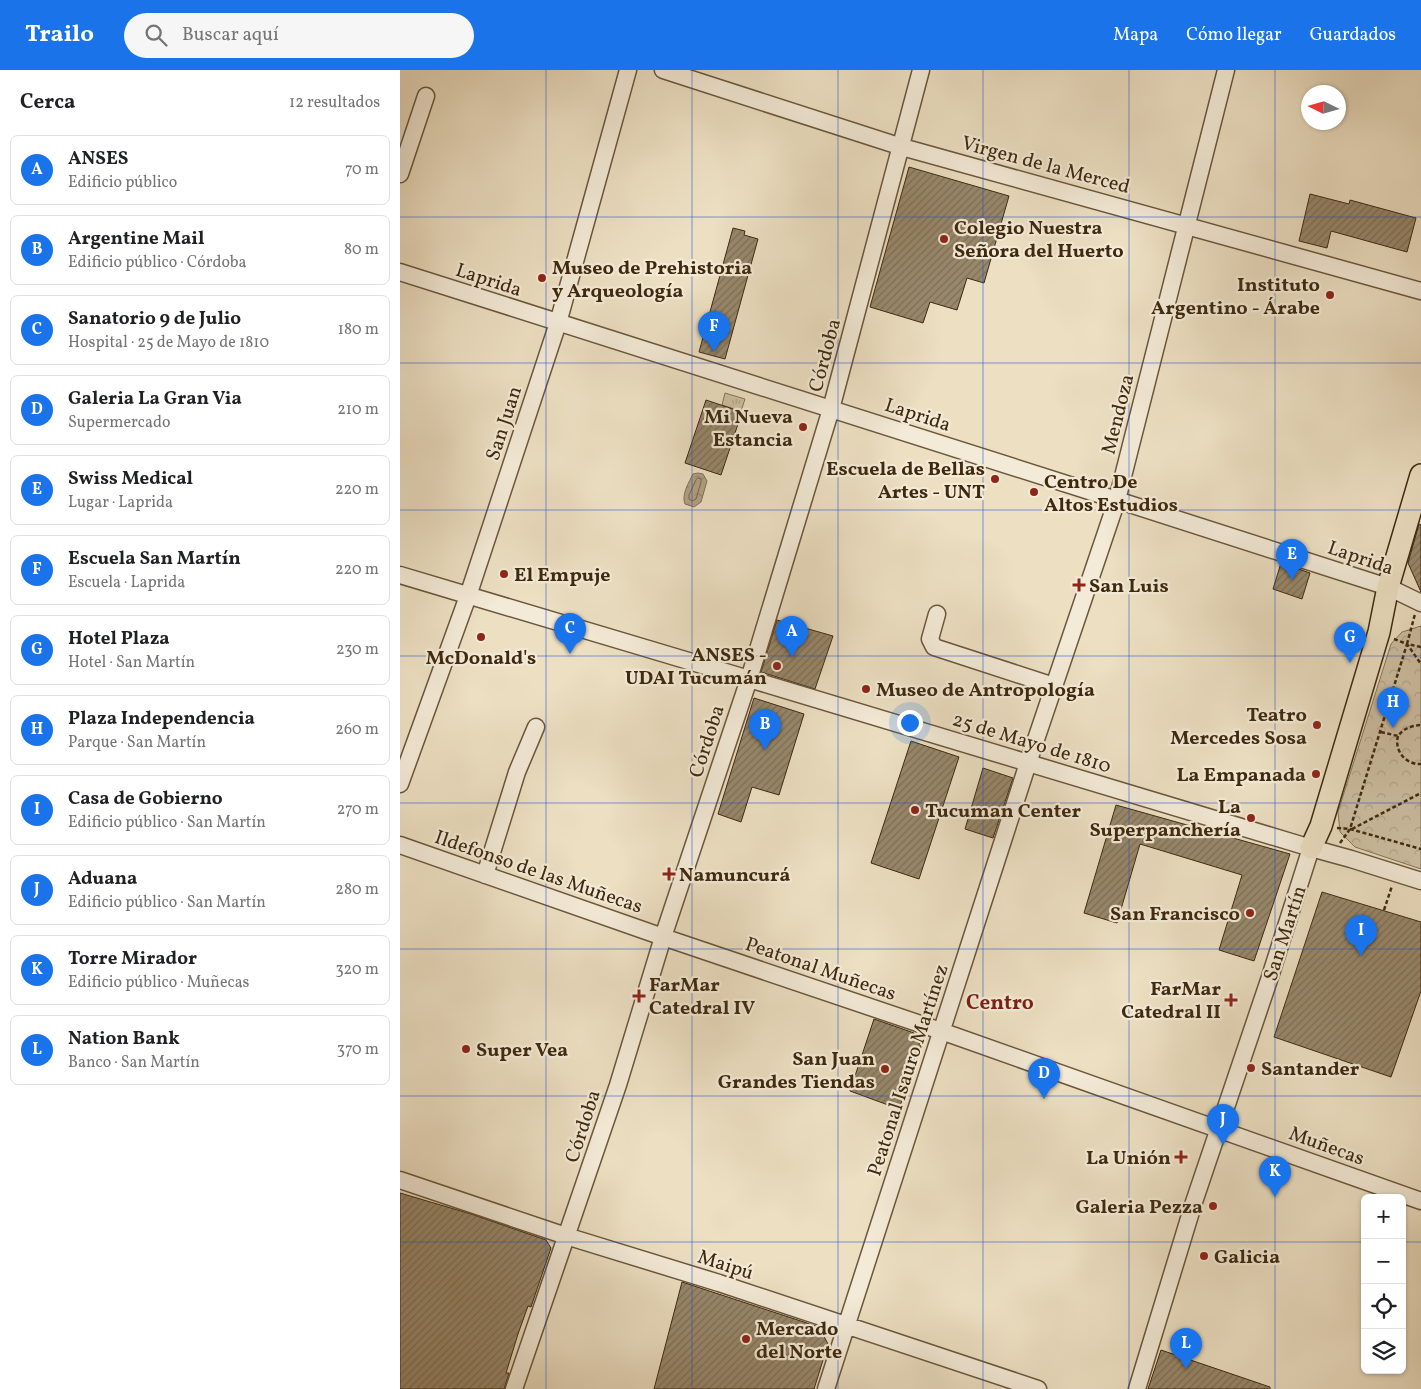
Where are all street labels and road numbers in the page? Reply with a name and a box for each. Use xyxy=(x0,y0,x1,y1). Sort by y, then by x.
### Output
street label: Virgen de la Merced xyxy=(958,130,1133,202)
street label: Laprida xyxy=(452,257,525,305)
street label: Córdoba xyxy=(803,316,849,395)
street label: Mendoza xyxy=(1095,372,1142,457)
street label: San Juan xyxy=(480,383,530,464)
street label: Laprida xyxy=(881,392,954,440)
street label: Laprida xyxy=(1324,535,1397,583)
street label: Córdoba xyxy=(683,702,733,781)
street label: 25 de Mayo de 1810 xyxy=(949,706,1114,781)
street label: Ildefonso de las Muñecas xyxy=(431,824,646,922)
street label: San Martín xyxy=(1257,882,1315,985)
street label: Peatonal Muñecas xyxy=(741,931,900,1009)
street label: Peatonal Isauro Martínez xyxy=(861,961,956,1180)
street label: Córdoba xyxy=(559,1087,609,1166)
street label: Muñecas xyxy=(1285,1120,1368,1173)
street label: Maipú xyxy=(694,1244,757,1288)

